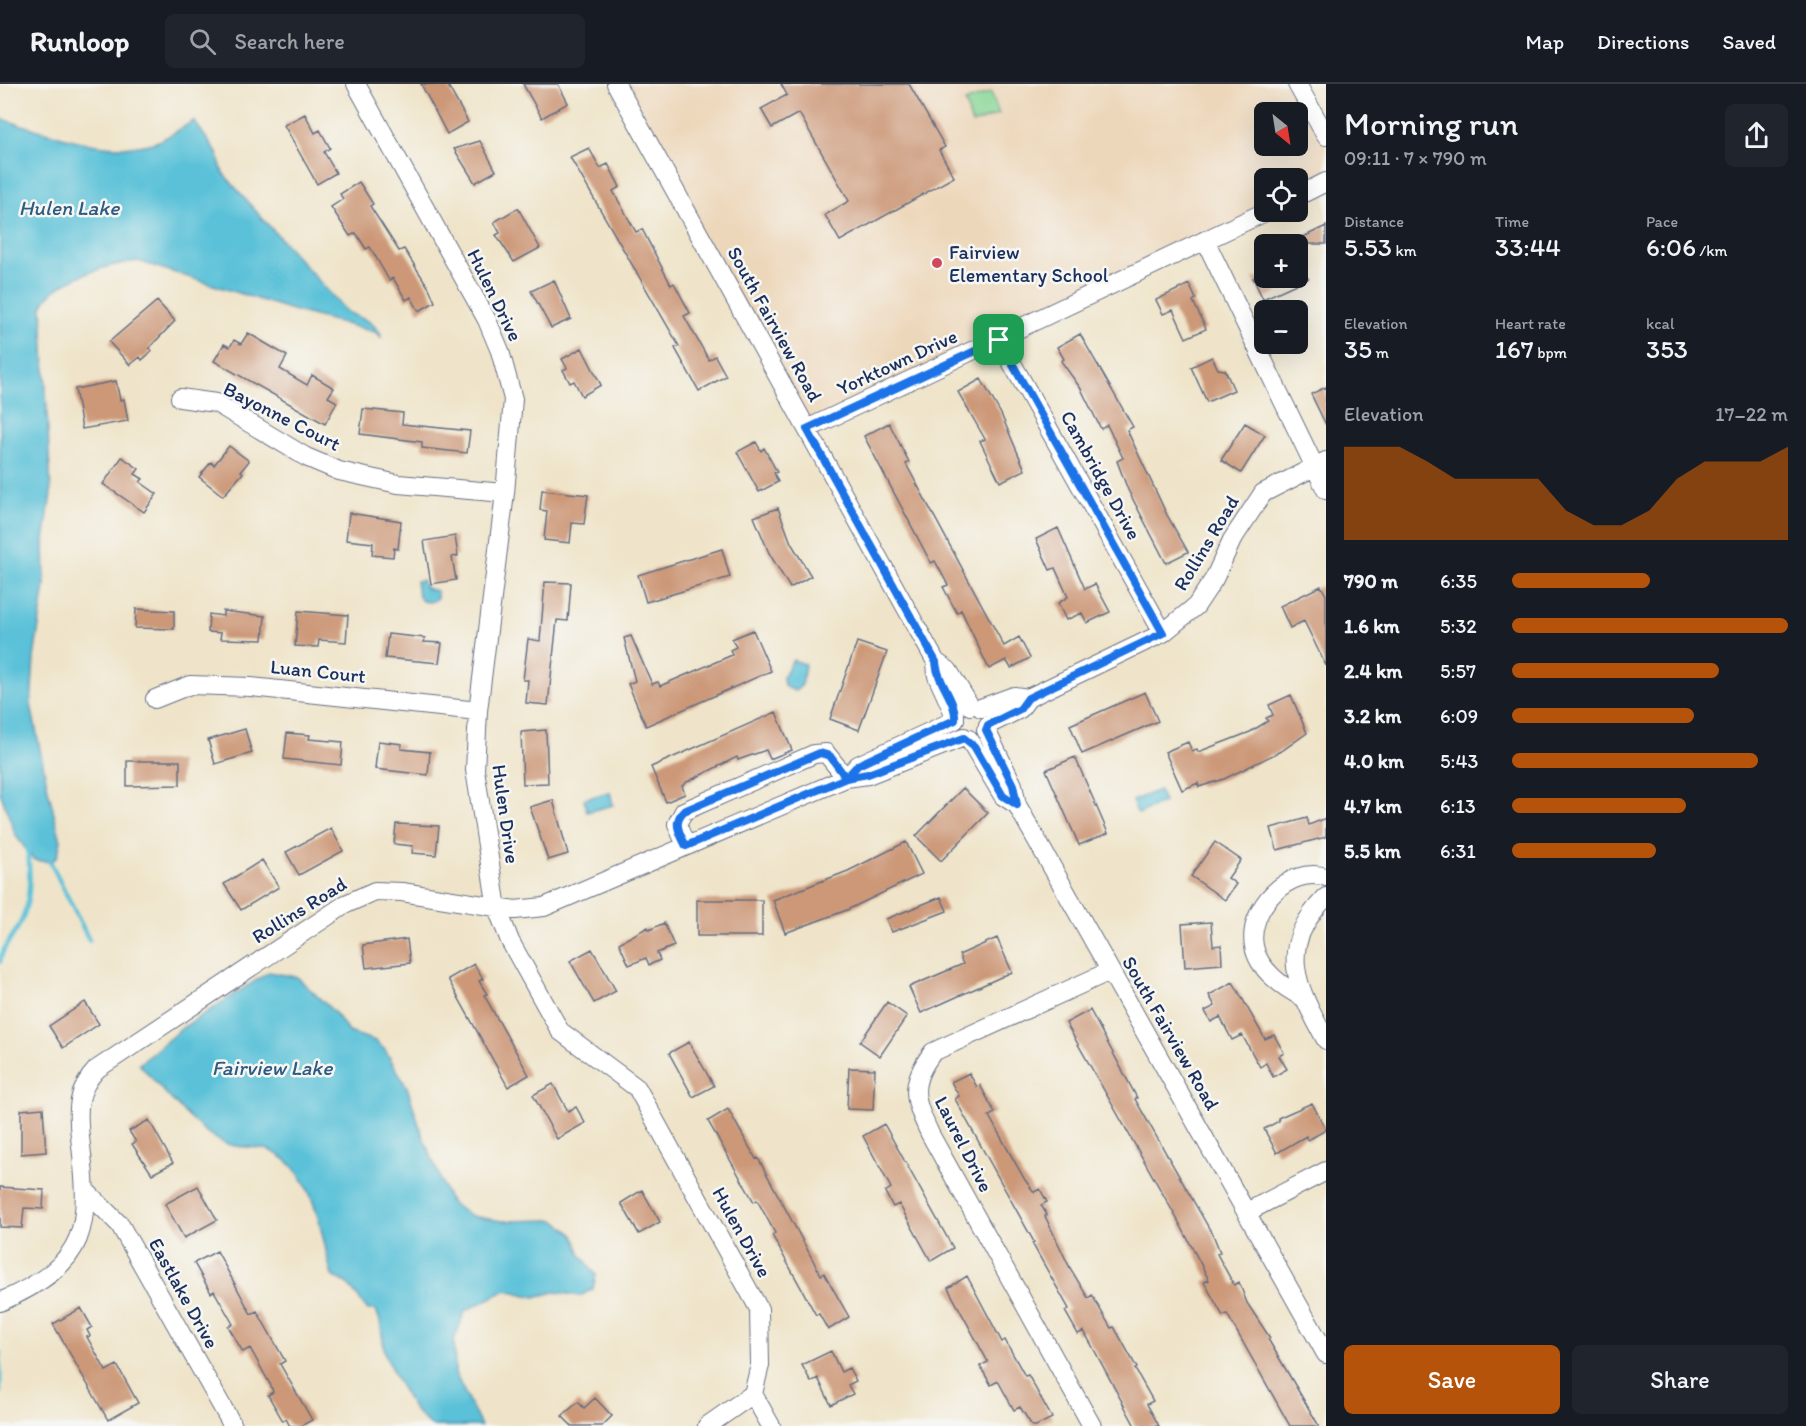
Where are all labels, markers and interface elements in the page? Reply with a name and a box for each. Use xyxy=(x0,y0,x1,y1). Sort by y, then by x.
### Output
search box xyxy=(165,14,585,68)
text: Runloop xyxy=(30,24,129,58)
icon: search xyxy=(186,25,219,58)
text: Search here xyxy=(234,28,345,55)
text: Map xyxy=(1526,29,1564,54)
text: Directions xyxy=(1597,29,1689,54)
text: Saved xyxy=(1722,29,1776,54)
north arrow xyxy=(1254,102,1308,156)
map controls xyxy=(1254,102,1308,354)
text: Morning run xyxy=(1344,104,1519,143)
button: share xyxy=(1725,104,1788,167)
text: 09:11 · 7 × 790 m xyxy=(1344,146,1487,170)
button: locate xyxy=(1254,168,1308,222)
water label: Hulen Lake xyxy=(19,195,120,220)
text: Distance xyxy=(1344,212,1404,231)
text: Time xyxy=(1495,212,1529,231)
text: Pace xyxy=(1646,212,1678,231)
text: 5.53 xyxy=(1344,231,1392,263)
text: 33:44 xyxy=(1495,231,1561,263)
text: 6:06 xyxy=(1646,231,1696,263)
button: + xyxy=(1254,234,1308,288)
place label: Fairview Elementary School xyxy=(949,240,1109,287)
text: km xyxy=(1392,241,1417,260)
text: /km xyxy=(1696,241,1727,260)
street label: South Fairview Road xyxy=(722,242,828,406)
street label: Hulen Drive xyxy=(462,245,528,345)
marker: Fairview Elementary School xyxy=(930,256,944,270)
button: − xyxy=(1254,300,1308,354)
pin xyxy=(973,314,1024,365)
text: Elevation xyxy=(1344,314,1408,333)
text: Heart rate xyxy=(1495,314,1566,333)
text: kcal xyxy=(1646,314,1674,333)
icon: arrive xyxy=(982,323,1015,356)
street label: Yorktown Drive xyxy=(833,324,961,400)
text: 35 xyxy=(1344,333,1372,365)
text: 167 xyxy=(1495,333,1534,365)
text: 353 xyxy=(1646,333,1688,365)
text: m xyxy=(1372,343,1389,362)
text: bpm xyxy=(1534,343,1567,362)
street label: Bayonne Court xyxy=(219,376,345,456)
text: Elevation xyxy=(1344,402,1423,426)
text: 17–22 m xyxy=(1715,402,1788,426)
street label: Cambridge Drive xyxy=(1056,406,1146,544)
street label: Rollins Road xyxy=(1168,491,1244,595)
text: 790 m xyxy=(1344,569,1398,593)
text: 6:35 xyxy=(1440,569,1477,593)
text: 1.6 km xyxy=(1344,614,1400,638)
text: 5:32 xyxy=(1440,614,1477,638)
street label: Luan Court xyxy=(269,654,367,688)
text: 2.4 km xyxy=(1344,659,1402,683)
text: 5:57 xyxy=(1440,659,1476,683)
text: 3.2 km xyxy=(1344,704,1401,728)
text: 6:09 xyxy=(1440,704,1478,728)
text: 4.0 km xyxy=(1344,749,1404,773)
text: 5:43 xyxy=(1440,749,1478,773)
street label: Hulen Drive xyxy=(487,763,525,865)
text: 4.7 km xyxy=(1344,794,1402,818)
text: 6:13 xyxy=(1440,794,1476,818)
text: 5.5 km xyxy=(1344,839,1401,863)
text: 6:31 xyxy=(1440,839,1476,863)
street label: Rollins Road xyxy=(247,871,351,948)
street label: South Fairview Road xyxy=(1117,952,1225,1114)
water label: Fairview Lake xyxy=(212,1055,333,1080)
street label: Laurel Drive xyxy=(930,1092,998,1196)
street label: Hulen Drive xyxy=(707,1183,777,1281)
street label: Eastlake Drive xyxy=(144,1234,224,1352)
button: Save xyxy=(1344,1345,1560,1414)
button: Share xyxy=(1572,1345,1788,1414)

